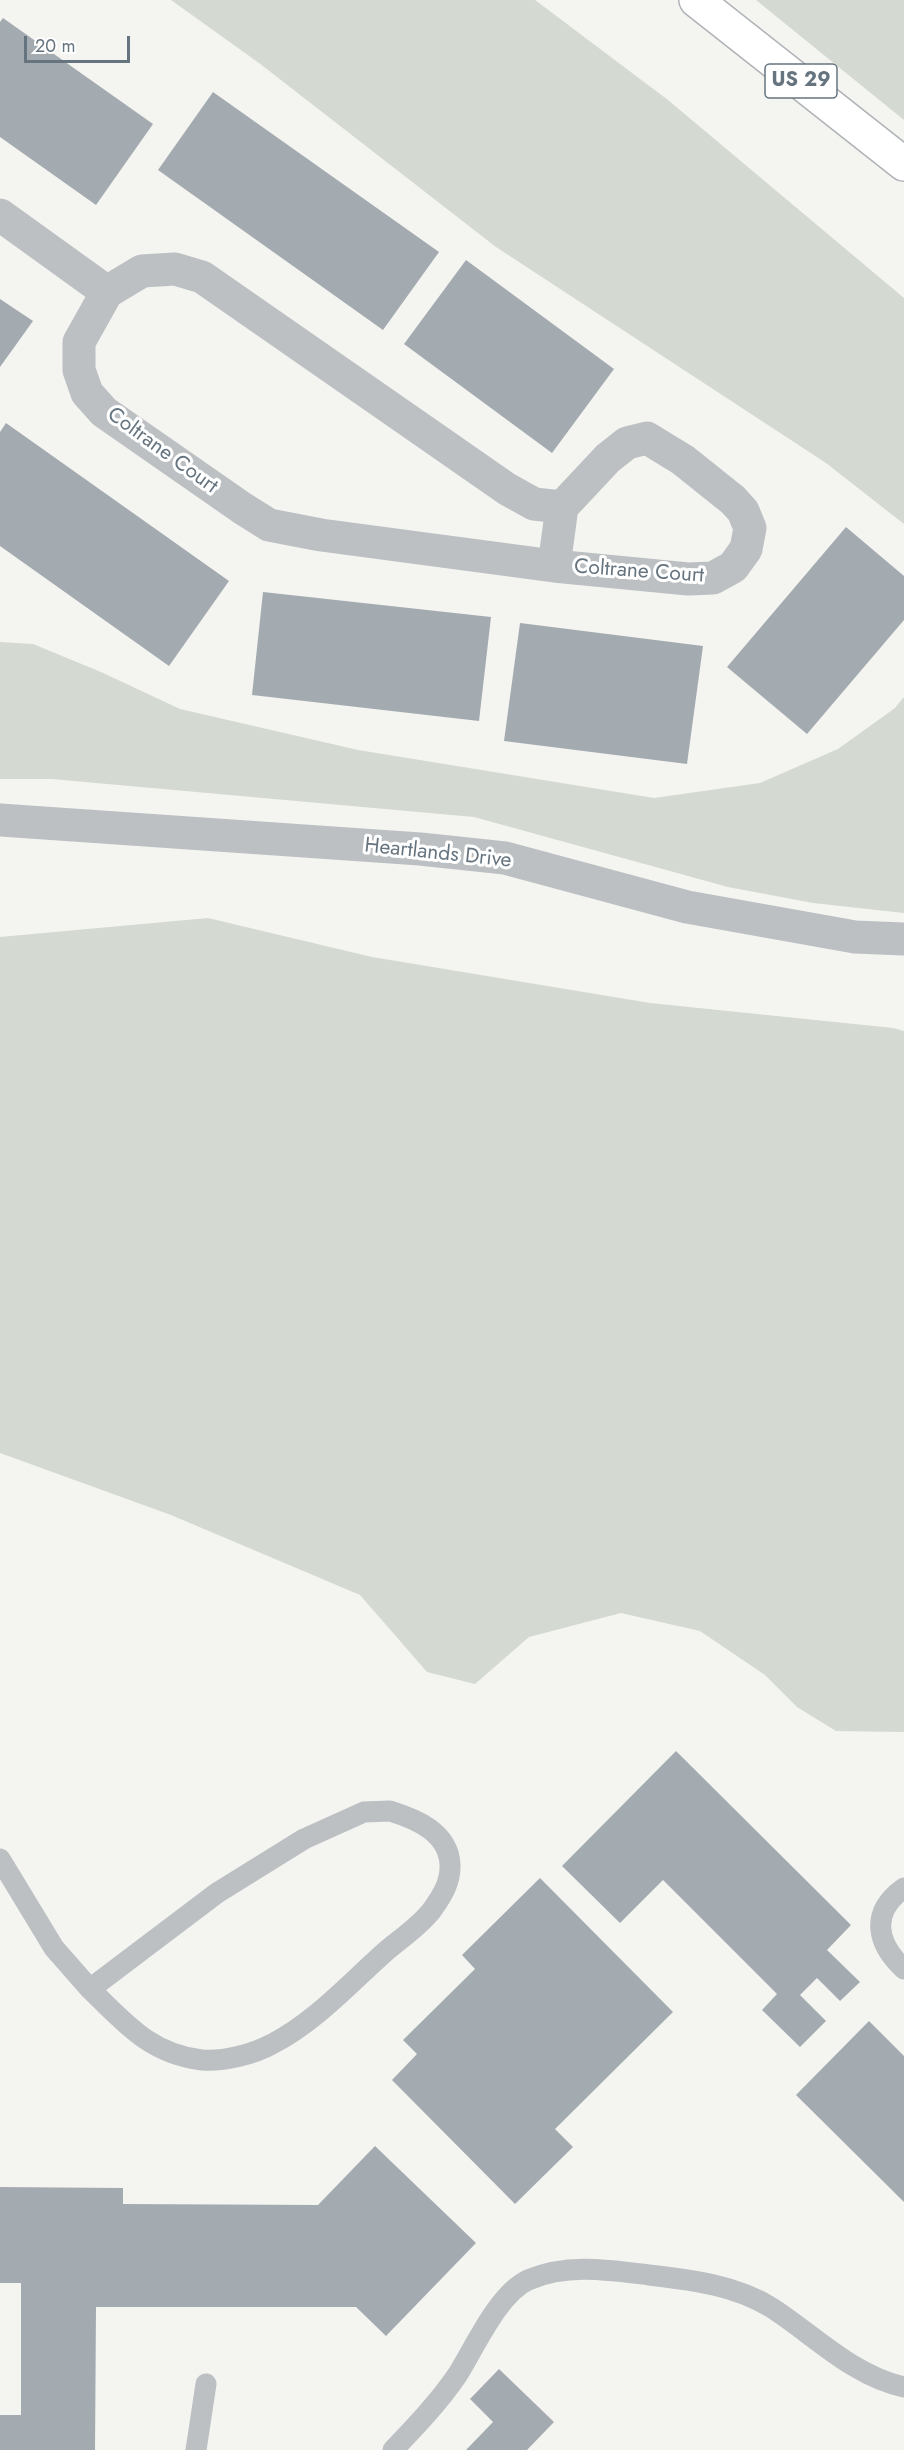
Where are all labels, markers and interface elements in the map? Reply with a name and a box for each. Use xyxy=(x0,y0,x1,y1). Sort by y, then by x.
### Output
scale bar xyxy=(27,24,134,62)
text: 20 m xyxy=(35,33,75,59)
road number: US 29 xyxy=(765,64,837,98)
street label: Coltrane Court xyxy=(102,403,222,499)
street label: Coltrane Court xyxy=(573,555,705,589)
street label: Heartlands Drive xyxy=(363,834,513,874)

